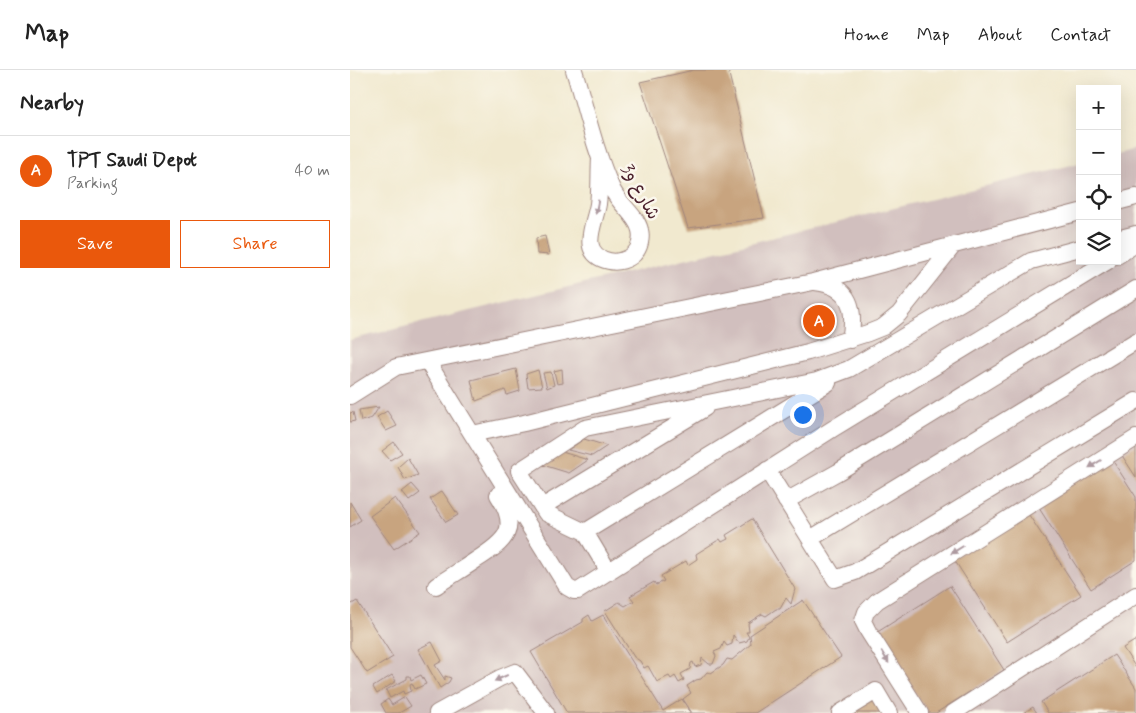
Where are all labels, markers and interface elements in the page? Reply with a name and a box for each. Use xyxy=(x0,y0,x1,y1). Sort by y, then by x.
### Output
text: Map xyxy=(25,19,69,50)
text: Home xyxy=(844,23,889,47)
text: Map xyxy=(917,23,950,47)
text: About xyxy=(978,23,1022,47)
text: Contact xyxy=(1050,23,1111,47)
map controls xyxy=(1076,85,1121,265)
button: + xyxy=(1076,85,1121,130)
text: Nearby xyxy=(20,89,84,117)
button: − xyxy=(1076,130,1121,175)
text: TPT Saudi Depot xyxy=(67,148,197,173)
text: A xyxy=(31,160,41,181)
text: 40 m xyxy=(294,160,330,181)
street label: شارع و3 xyxy=(615,160,665,224)
text: Parking xyxy=(67,173,118,194)
button: locate xyxy=(1076,175,1121,220)
one-way arrow xyxy=(592,199,600,215)
button: Save xyxy=(20,220,170,268)
button: Share xyxy=(180,220,330,268)
button: layers xyxy=(1076,220,1121,265)
pin: A xyxy=(803,302,835,340)
your location xyxy=(790,402,816,428)
one-way arrow xyxy=(1088,459,1101,468)
one-way arrow xyxy=(951,546,964,555)
one-way arrow xyxy=(880,651,890,664)
one-way arrow xyxy=(494,674,508,682)

